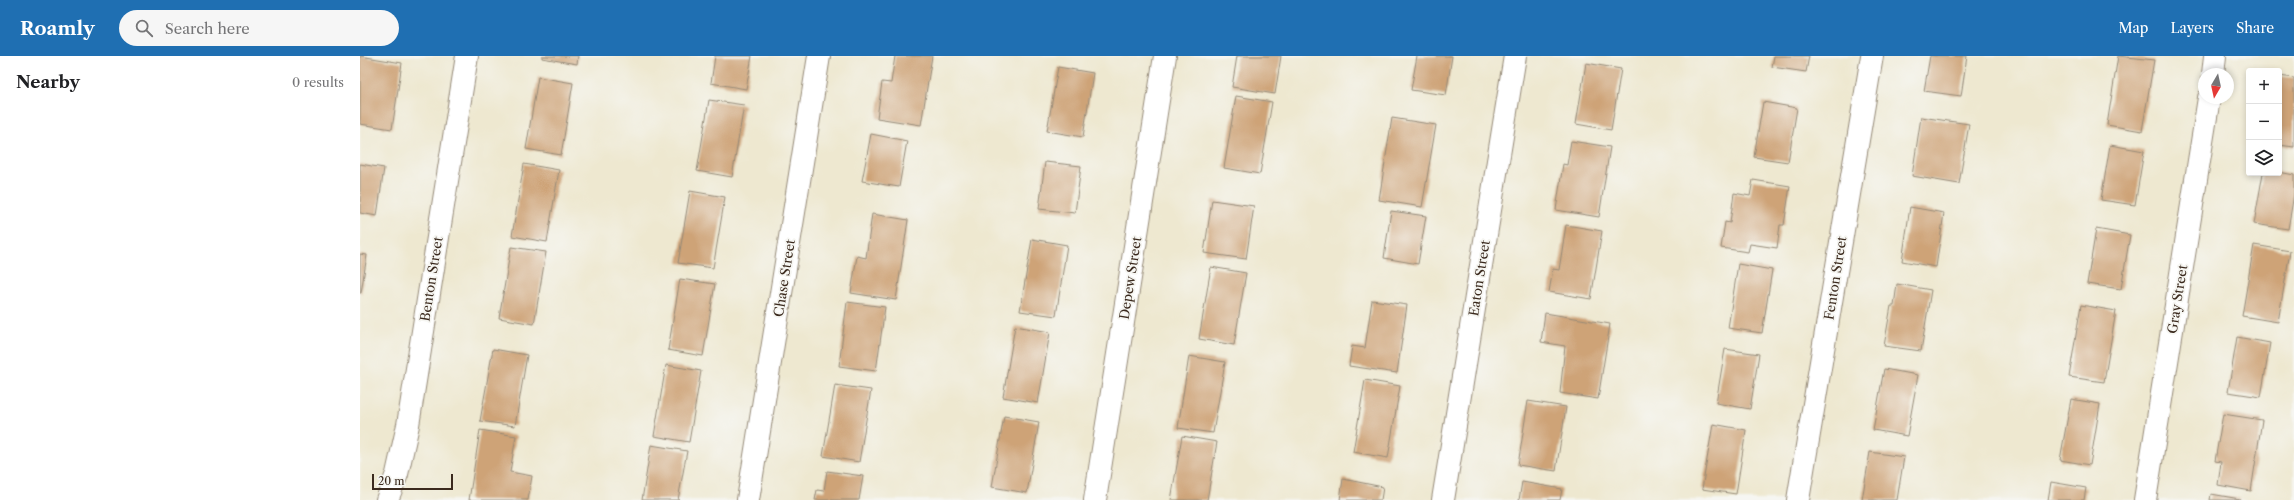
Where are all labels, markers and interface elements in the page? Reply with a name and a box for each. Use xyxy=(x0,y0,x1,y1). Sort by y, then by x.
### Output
search box xyxy=(119,10,399,46)
text: Roamly xyxy=(20,17,95,40)
icon: search xyxy=(133,17,155,39)
text: Search here xyxy=(165,19,250,38)
text: Map xyxy=(2118,19,2148,37)
text: Layers xyxy=(2170,19,2214,37)
text: Share xyxy=(2236,19,2274,37)
north arrow xyxy=(2198,68,2234,104)
map controls xyxy=(2246,68,2282,176)
button: + xyxy=(2246,68,2282,104)
text: Nearby xyxy=(16,72,80,92)
text: 0 results xyxy=(292,74,344,90)
button: − xyxy=(2246,104,2282,140)
button: layers xyxy=(2246,140,2282,176)
street label: Benton Street xyxy=(416,235,446,322)
street label: Depew Street xyxy=(1116,235,1145,321)
street label: Fenton Street xyxy=(1821,235,1850,321)
street label: Chase Street xyxy=(770,238,798,318)
street label: Eaton Street xyxy=(1465,238,1493,317)
street label: Gray Street xyxy=(2164,263,2190,335)
scale bar xyxy=(372,472,453,491)
text: 20 m xyxy=(378,474,404,488)

